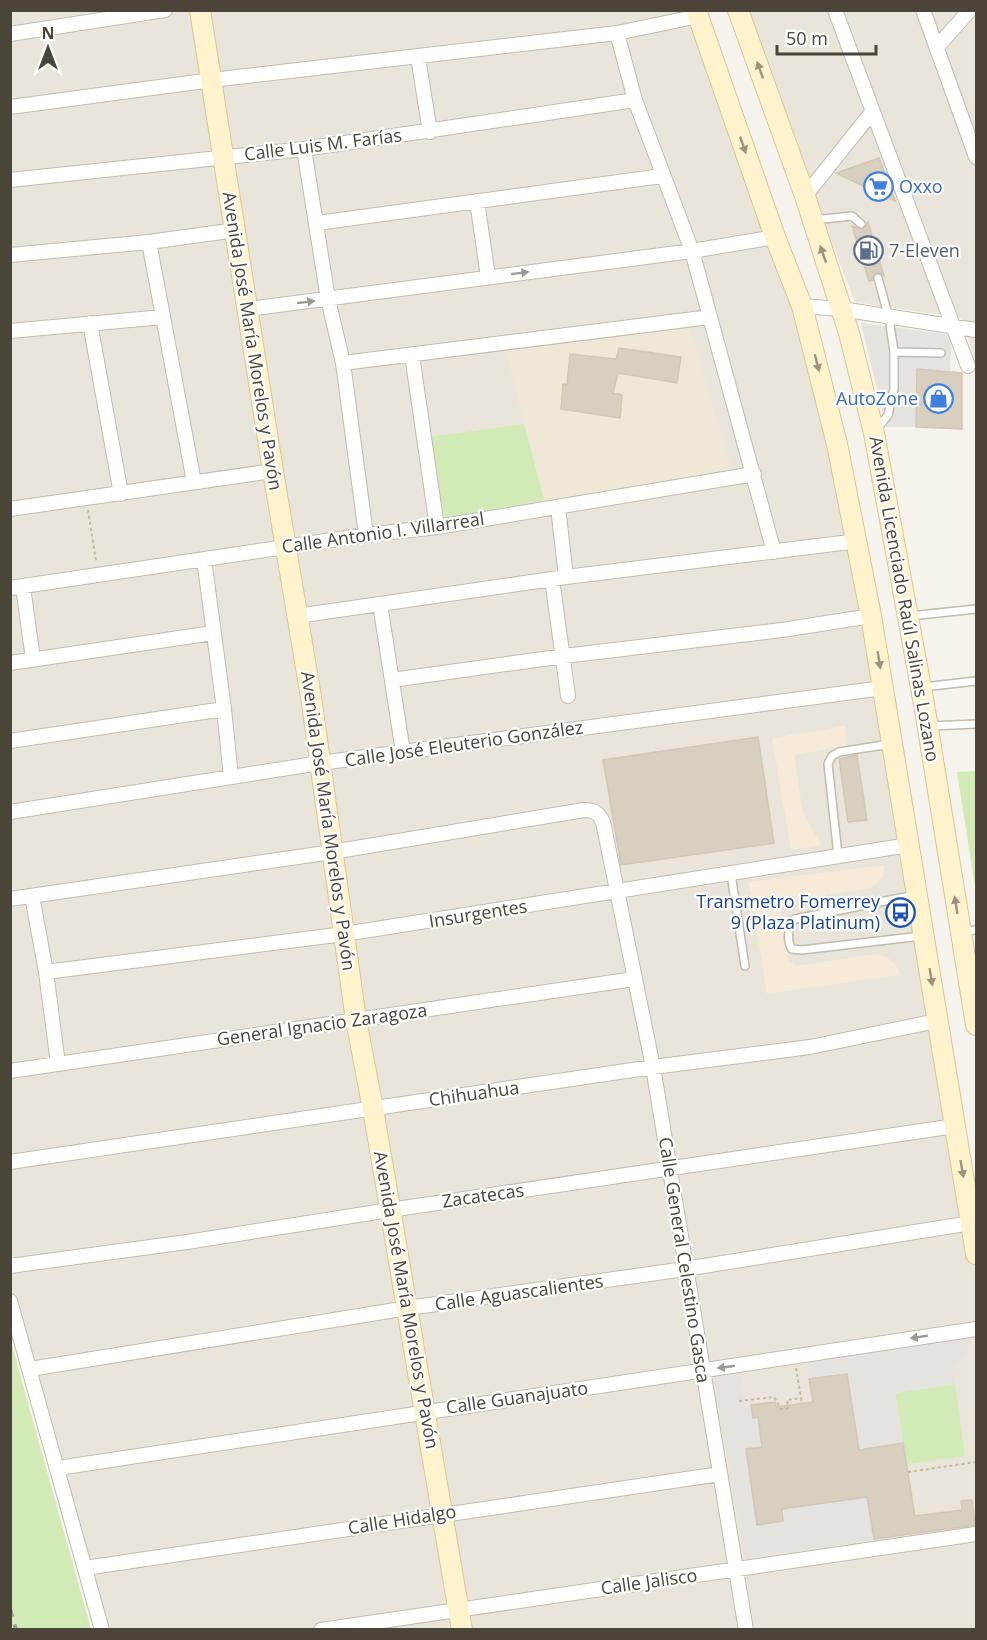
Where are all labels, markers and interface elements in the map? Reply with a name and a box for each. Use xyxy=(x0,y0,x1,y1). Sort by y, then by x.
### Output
north arrow xyxy=(18,18,78,78)
scale bar xyxy=(777,18,876,56)
text: N xyxy=(41,22,55,44)
text: 50 m xyxy=(786,26,828,50)
one-way arrow xyxy=(754,60,764,78)
street label: Calle Luis M. Farías xyxy=(243,122,403,166)
one-way arrow xyxy=(739,136,749,154)
supermarket icon: Oxxo xyxy=(862,171,894,203)
place label: Oxxo xyxy=(899,174,943,198)
street label: Avenida José María Morelos y Pavón xyxy=(218,190,288,492)
fuel station icon: 7-Eleven xyxy=(852,235,884,267)
place label: 7-Eleven xyxy=(889,238,960,262)
one-way arrow xyxy=(817,245,827,263)
one-way arrow xyxy=(511,268,530,277)
one-way arrow xyxy=(297,297,316,306)
one-way arrow xyxy=(812,354,822,372)
shop icon: AutoZone xyxy=(923,383,955,415)
place label: AutoZone xyxy=(836,386,918,410)
street label: Avenida Licenciado Raúl Salinas Lozano xyxy=(864,434,945,764)
street label: Calle Antonio I. Villarreal xyxy=(280,506,486,558)
one-way arrow xyxy=(874,651,883,670)
street label: Avenida José María Morelos y Pavón xyxy=(296,670,362,972)
street label: Calle José Eleuterio González xyxy=(343,714,585,772)
place label: Transmetro Fomerrey 9 (Plaza Platinum) xyxy=(696,889,881,934)
street label: Insurgentes xyxy=(427,893,529,933)
bus stop icon: Transmetro Fomerrey 9 (Plaza Platinum) xyxy=(885,896,917,928)
one-way arrow xyxy=(952,896,961,915)
one-way arrow xyxy=(926,968,935,987)
street label: General Ignacio Zaragoza xyxy=(215,997,429,1051)
street label: Chihuahua xyxy=(427,1075,521,1111)
street label: Calle General Celestino Gasca xyxy=(654,1135,716,1384)
street label: Avenida José María Morelos y Pavón xyxy=(369,1149,445,1451)
one-way arrow xyxy=(958,1160,967,1179)
street label: Zacatecas xyxy=(440,1177,525,1213)
street label: Calle Aguascalientes xyxy=(433,1268,605,1316)
one-way arrow xyxy=(909,1333,928,1342)
one-way arrow xyxy=(716,1362,735,1371)
street label: Calle Guanajuato xyxy=(444,1375,589,1419)
street label: Calle Hidalgo xyxy=(346,1499,458,1539)
street label: Calle Jalisco xyxy=(599,1562,699,1600)

